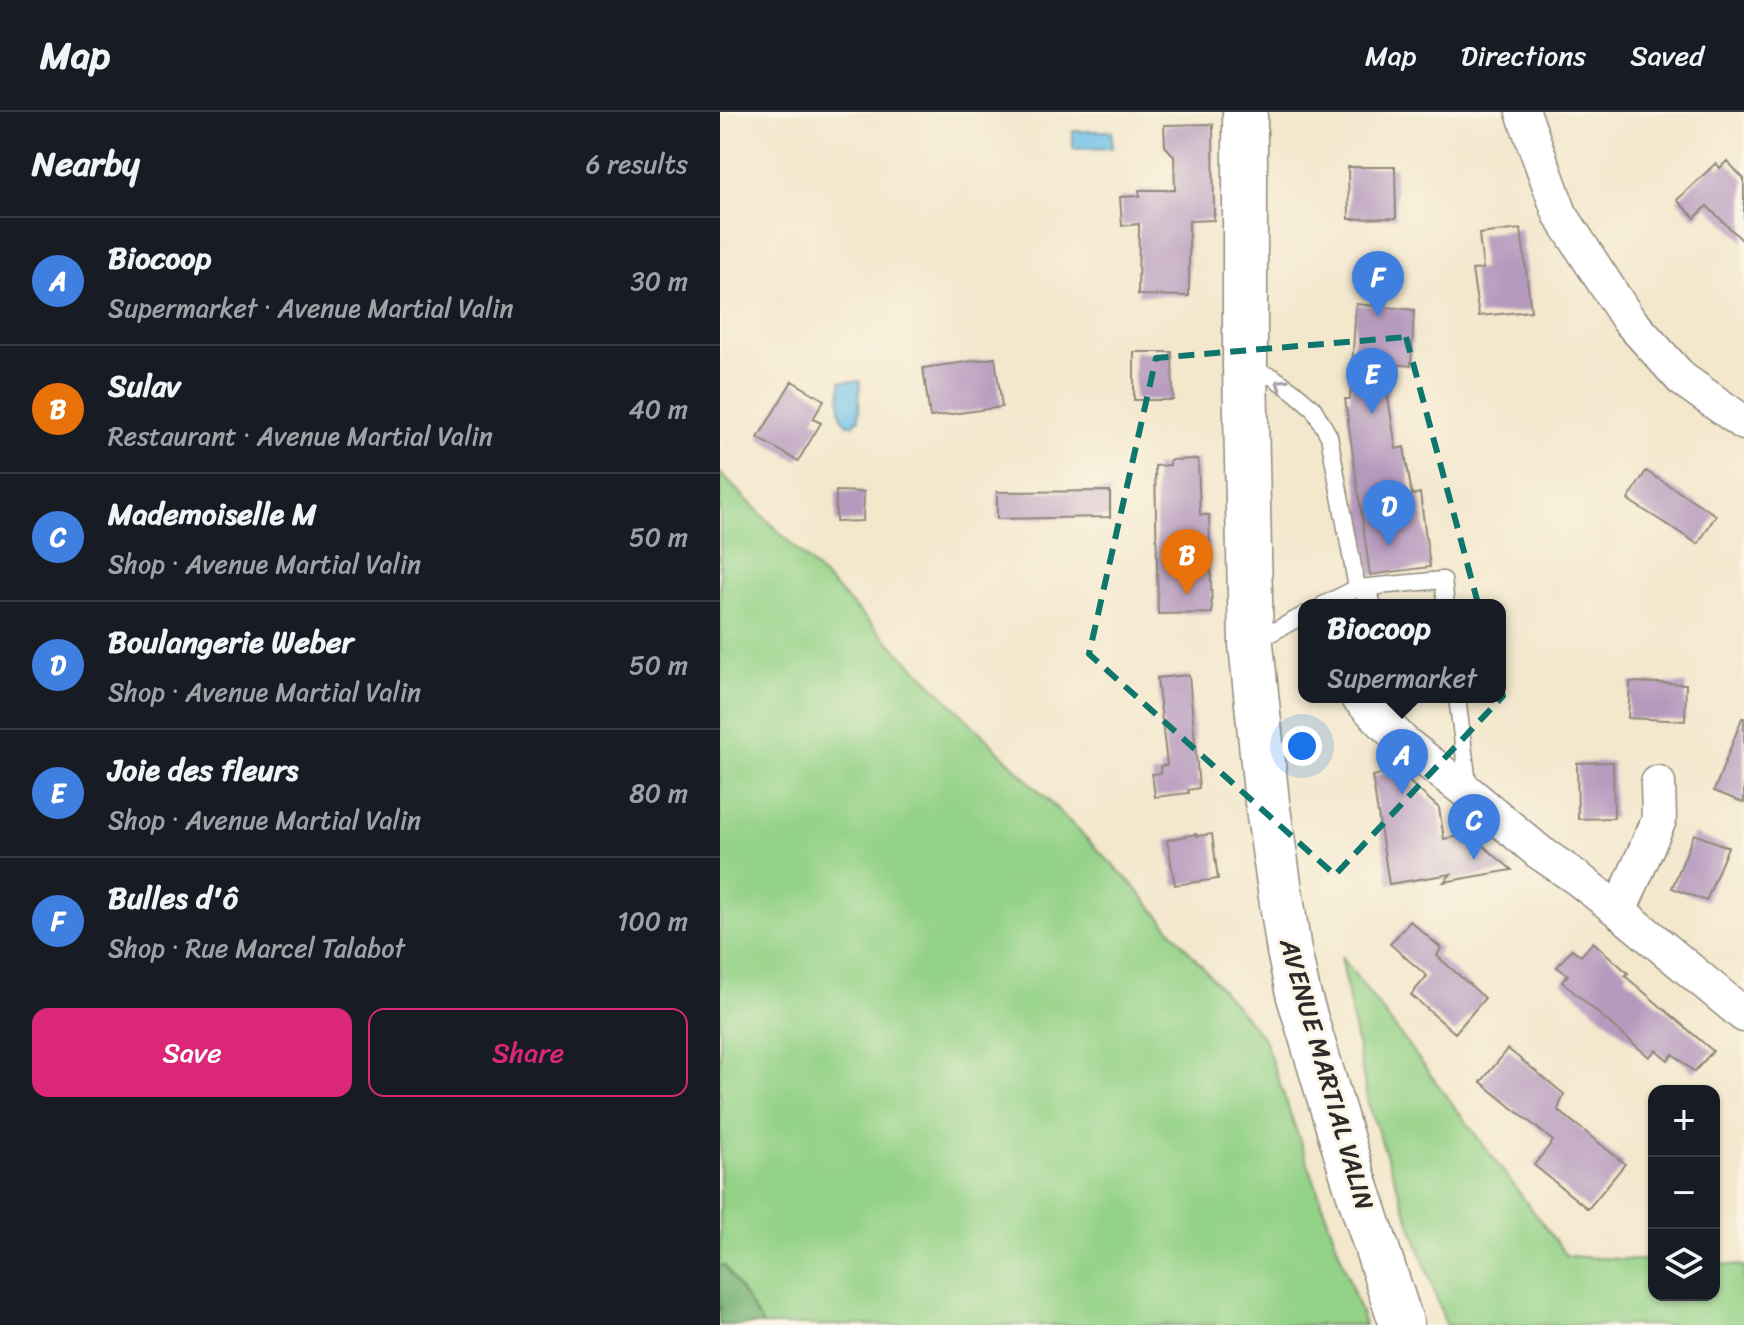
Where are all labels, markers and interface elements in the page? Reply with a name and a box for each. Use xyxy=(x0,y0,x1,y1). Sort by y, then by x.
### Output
text: Map xyxy=(40,22,110,89)
text: Map xyxy=(1365,31,1417,80)
text: Directions xyxy=(1461,31,1586,80)
text: Saved xyxy=(1630,31,1704,80)
text: Nearby xyxy=(32,134,140,194)
text: 6 results xyxy=(586,141,688,187)
text: Biocoop xyxy=(108,231,211,285)
pin: F xyxy=(1352,251,1404,317)
text: A xyxy=(49,258,67,304)
text: 30 m xyxy=(631,258,688,304)
text: Supermarket · Avenue Martial Valin xyxy=(108,285,514,331)
pin: E xyxy=(1346,348,1398,414)
text: Sulav xyxy=(108,359,180,413)
one-way arrow xyxy=(1276,378,1290,393)
text: B xyxy=(50,386,66,432)
text: 40 m xyxy=(629,386,688,432)
text: Restaurant · Avenue Martial Valin xyxy=(108,413,493,459)
pin: D xyxy=(1363,480,1415,546)
text: Mademoiselle M xyxy=(108,487,317,541)
text: C xyxy=(50,514,66,560)
text: 50 m xyxy=(629,514,688,560)
pin: B xyxy=(1161,529,1213,595)
text: Shop · Avenue Martial Valin xyxy=(108,541,421,587)
popup xyxy=(1298,599,1506,703)
text: Biocoop xyxy=(1327,601,1431,655)
text: Boulangerie Weber xyxy=(108,615,354,669)
text: D xyxy=(50,642,66,688)
text: 50 m xyxy=(629,642,688,688)
text: Supermarket xyxy=(1327,655,1477,701)
text: Shop · Avenue Martial Valin xyxy=(108,669,421,715)
your location xyxy=(1282,726,1322,766)
pin: A xyxy=(1376,729,1428,795)
text: Joie des fleurs xyxy=(108,743,298,797)
text: E xyxy=(51,770,65,816)
text: 80 m xyxy=(629,770,688,816)
pin: C xyxy=(1448,794,1500,860)
text: Shop · Avenue Martial Valin xyxy=(108,797,421,843)
text: Bulles d'ô xyxy=(108,871,238,925)
text: F xyxy=(51,898,65,944)
text: 100 m xyxy=(617,898,688,944)
text: Shop · Rue Marcel Talabot xyxy=(108,925,405,971)
street label: AVENUE MARTIAL VALIN xyxy=(1266,932,1388,1215)
button: Save xyxy=(32,1008,352,1097)
button: Share xyxy=(368,1008,688,1097)
map controls xyxy=(1648,1085,1720,1301)
button: + xyxy=(1648,1085,1720,1157)
button: − xyxy=(1648,1157,1720,1229)
button: layers xyxy=(1648,1229,1720,1301)

